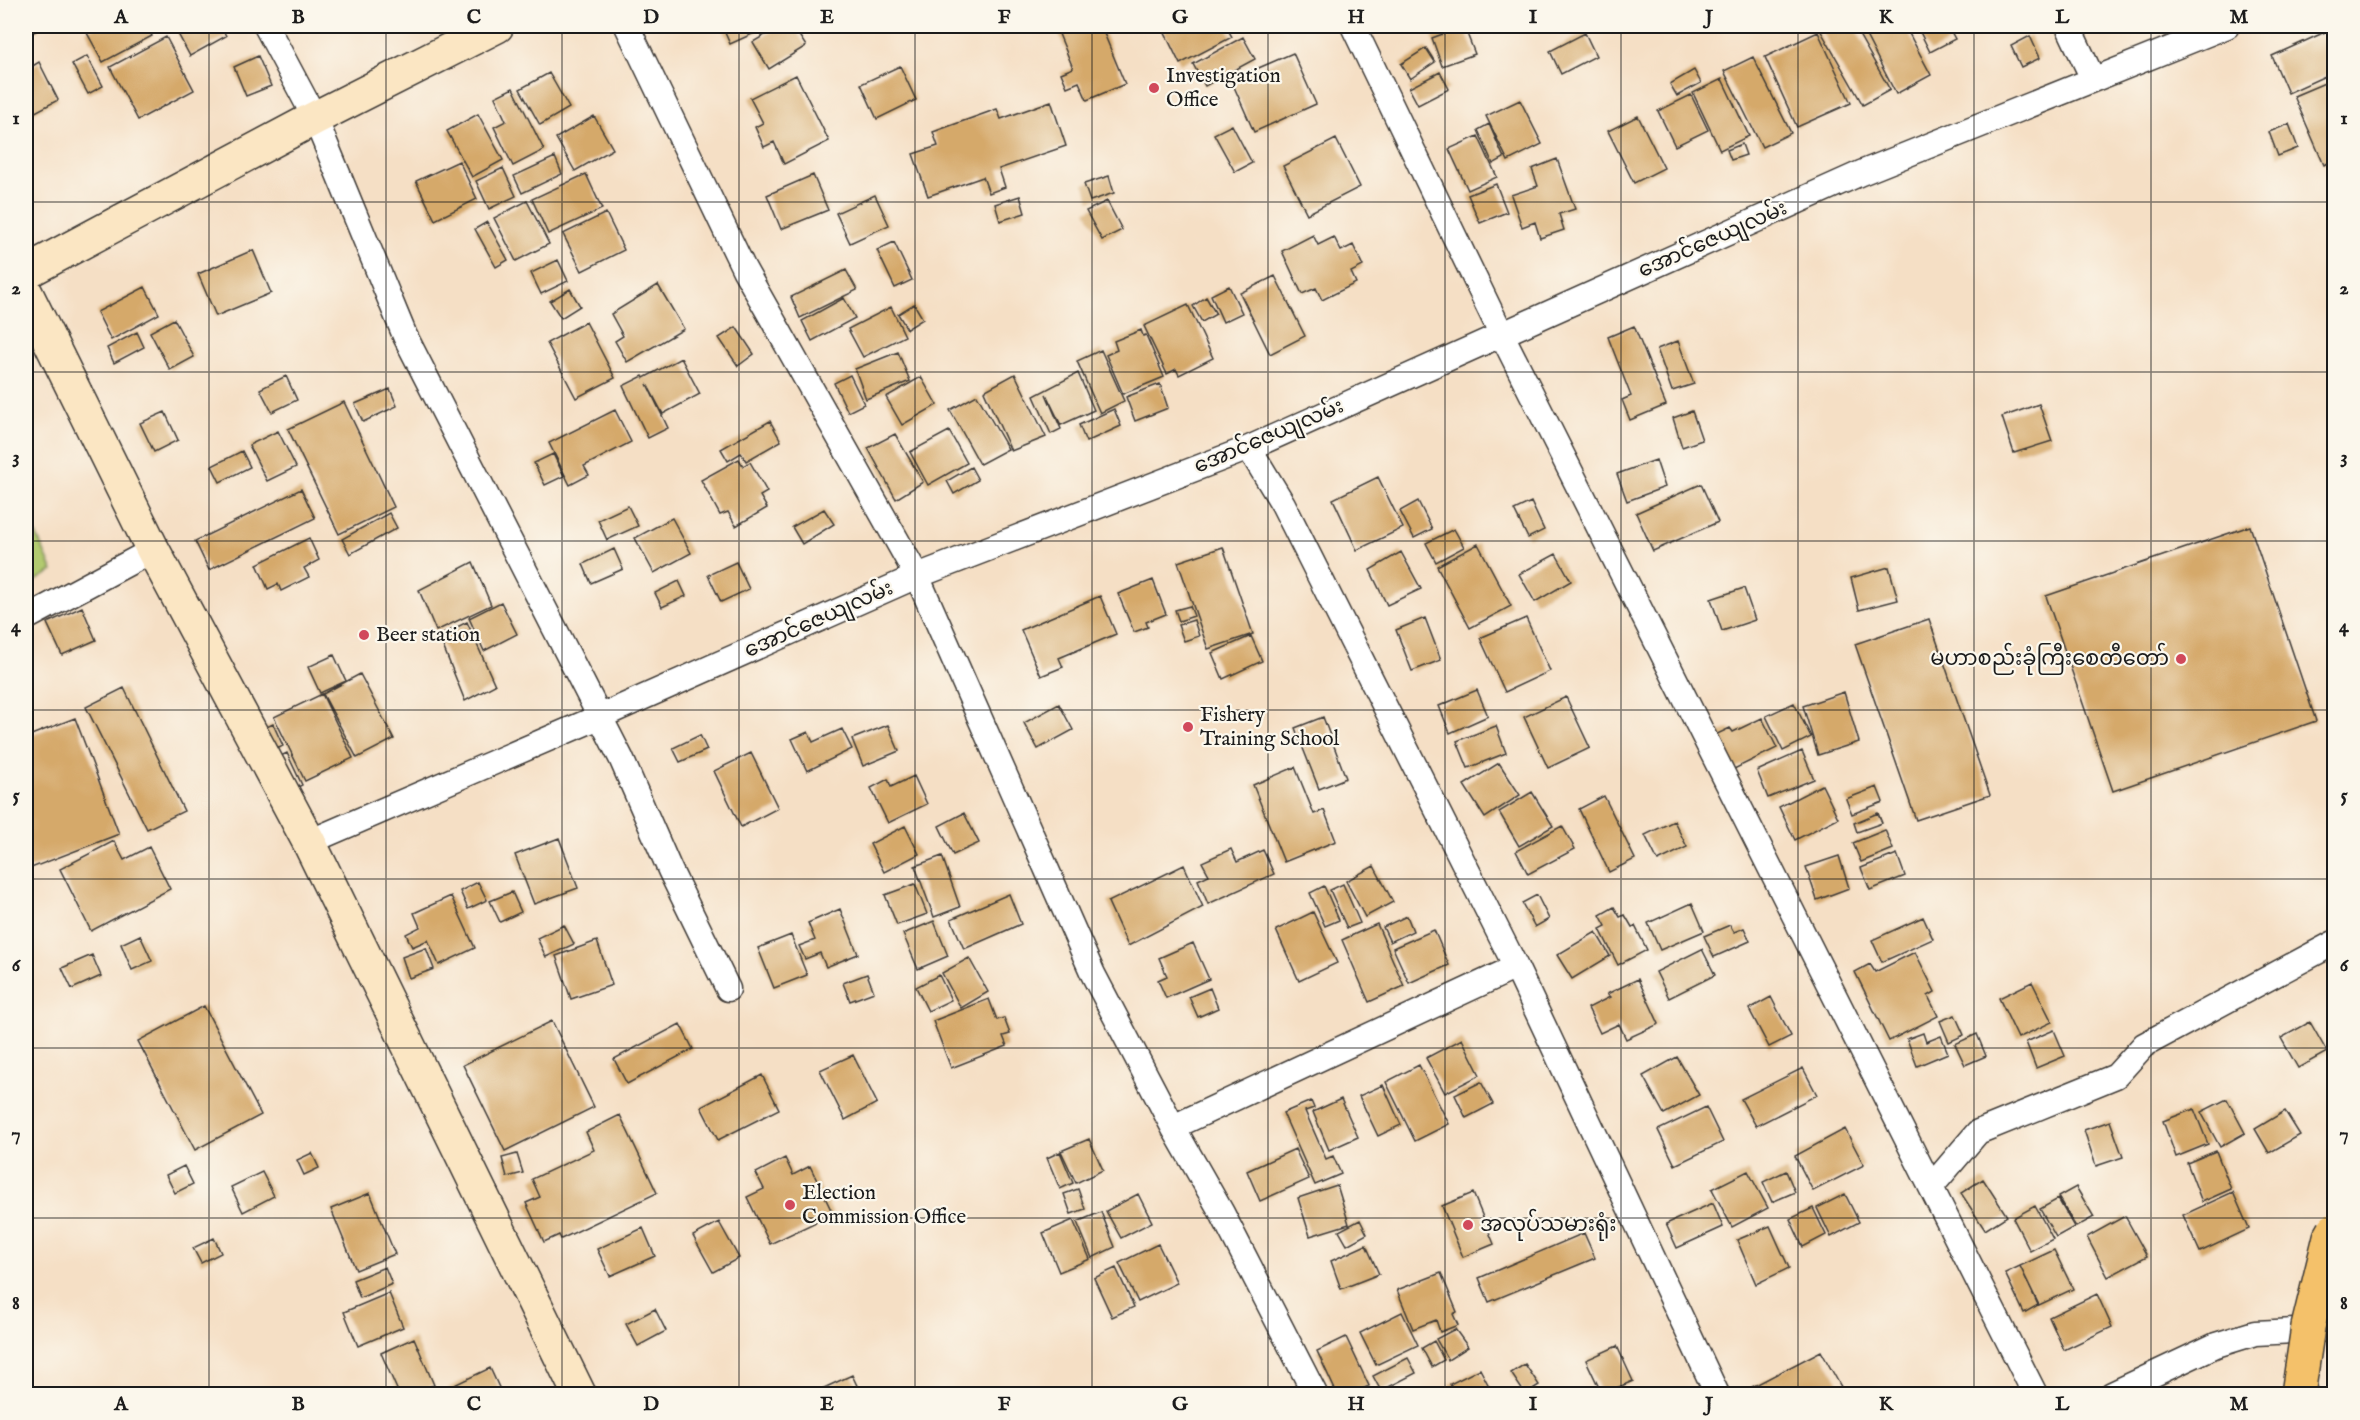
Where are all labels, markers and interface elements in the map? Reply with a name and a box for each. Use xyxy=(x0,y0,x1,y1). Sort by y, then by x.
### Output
text: A xyxy=(113,5,129,30)
text: B xyxy=(291,5,305,30)
text: C xyxy=(467,5,481,30)
text: D xyxy=(643,5,659,30)
text: E xyxy=(820,5,834,30)
text: F xyxy=(998,5,1011,30)
text: G xyxy=(1172,5,1189,30)
text: H xyxy=(1347,5,1365,30)
text: I xyxy=(1529,5,1538,30)
text: J xyxy=(1702,5,1714,30)
text: K xyxy=(1879,5,1895,30)
text: L xyxy=(2055,5,2070,30)
text: M xyxy=(2230,5,2249,30)
place label: Investigation Office xyxy=(1166,63,1281,114)
marker: Investigation Office xyxy=(1147,81,1161,95)
text: 1 xyxy=(12,106,20,131)
text: 1 xyxy=(2340,106,2348,131)
street label: အောင်ဇေယျလမ်း xyxy=(1633,191,1793,288)
text: 2 xyxy=(11,276,21,301)
text: 2 xyxy=(2339,276,2349,301)
street label: အောင်ဇေယျလမ်း xyxy=(1188,390,1349,483)
text: 3 xyxy=(12,445,20,470)
text: 3 xyxy=(2340,445,2348,470)
street label: အောင်ဇေယျလမ်း xyxy=(739,571,899,668)
text: 4 xyxy=(11,614,22,639)
text: 4 xyxy=(2339,614,2350,639)
place label: Beer station xyxy=(376,622,480,649)
marker: Beer station xyxy=(357,628,371,642)
place label: မဟာစည်းခုံကြီးစေတီတော် xyxy=(1930,642,2169,675)
marker: မဟာစည်းခုံကြီးစေတီတော် xyxy=(2174,652,2188,666)
place label: Fishery Training School xyxy=(1200,702,1339,753)
marker: Fishery Training School xyxy=(1181,720,1195,734)
text: 5 xyxy=(12,783,20,808)
text: 5 xyxy=(2340,783,2348,808)
text: 6 xyxy=(12,953,22,978)
text: 6 xyxy=(2340,953,2350,978)
text: 7 xyxy=(11,1122,21,1147)
text: 7 xyxy=(2339,1122,2349,1147)
place label: Election Commission Office xyxy=(802,1180,967,1231)
marker: Election Commission Office xyxy=(783,1198,797,1212)
place label: အလုပ်သမားရုံး xyxy=(1480,1208,1616,1241)
marker: အလုပ်သမားရုံး xyxy=(1461,1218,1475,1232)
text: 8 xyxy=(12,1291,20,1316)
text: 8 xyxy=(2340,1291,2348,1316)
text: A xyxy=(113,1392,129,1417)
text: B xyxy=(291,1392,305,1417)
text: C xyxy=(467,1392,481,1417)
text: D xyxy=(643,1392,659,1417)
text: E xyxy=(820,1392,834,1417)
text: F xyxy=(998,1392,1011,1417)
text: G xyxy=(1172,1392,1189,1417)
text: H xyxy=(1347,1392,1365,1417)
text: I xyxy=(1529,1392,1538,1417)
text: J xyxy=(1702,1392,1714,1417)
text: K xyxy=(1879,1392,1895,1417)
text: L xyxy=(2055,1392,2070,1417)
text: M xyxy=(2230,1392,2249,1417)

